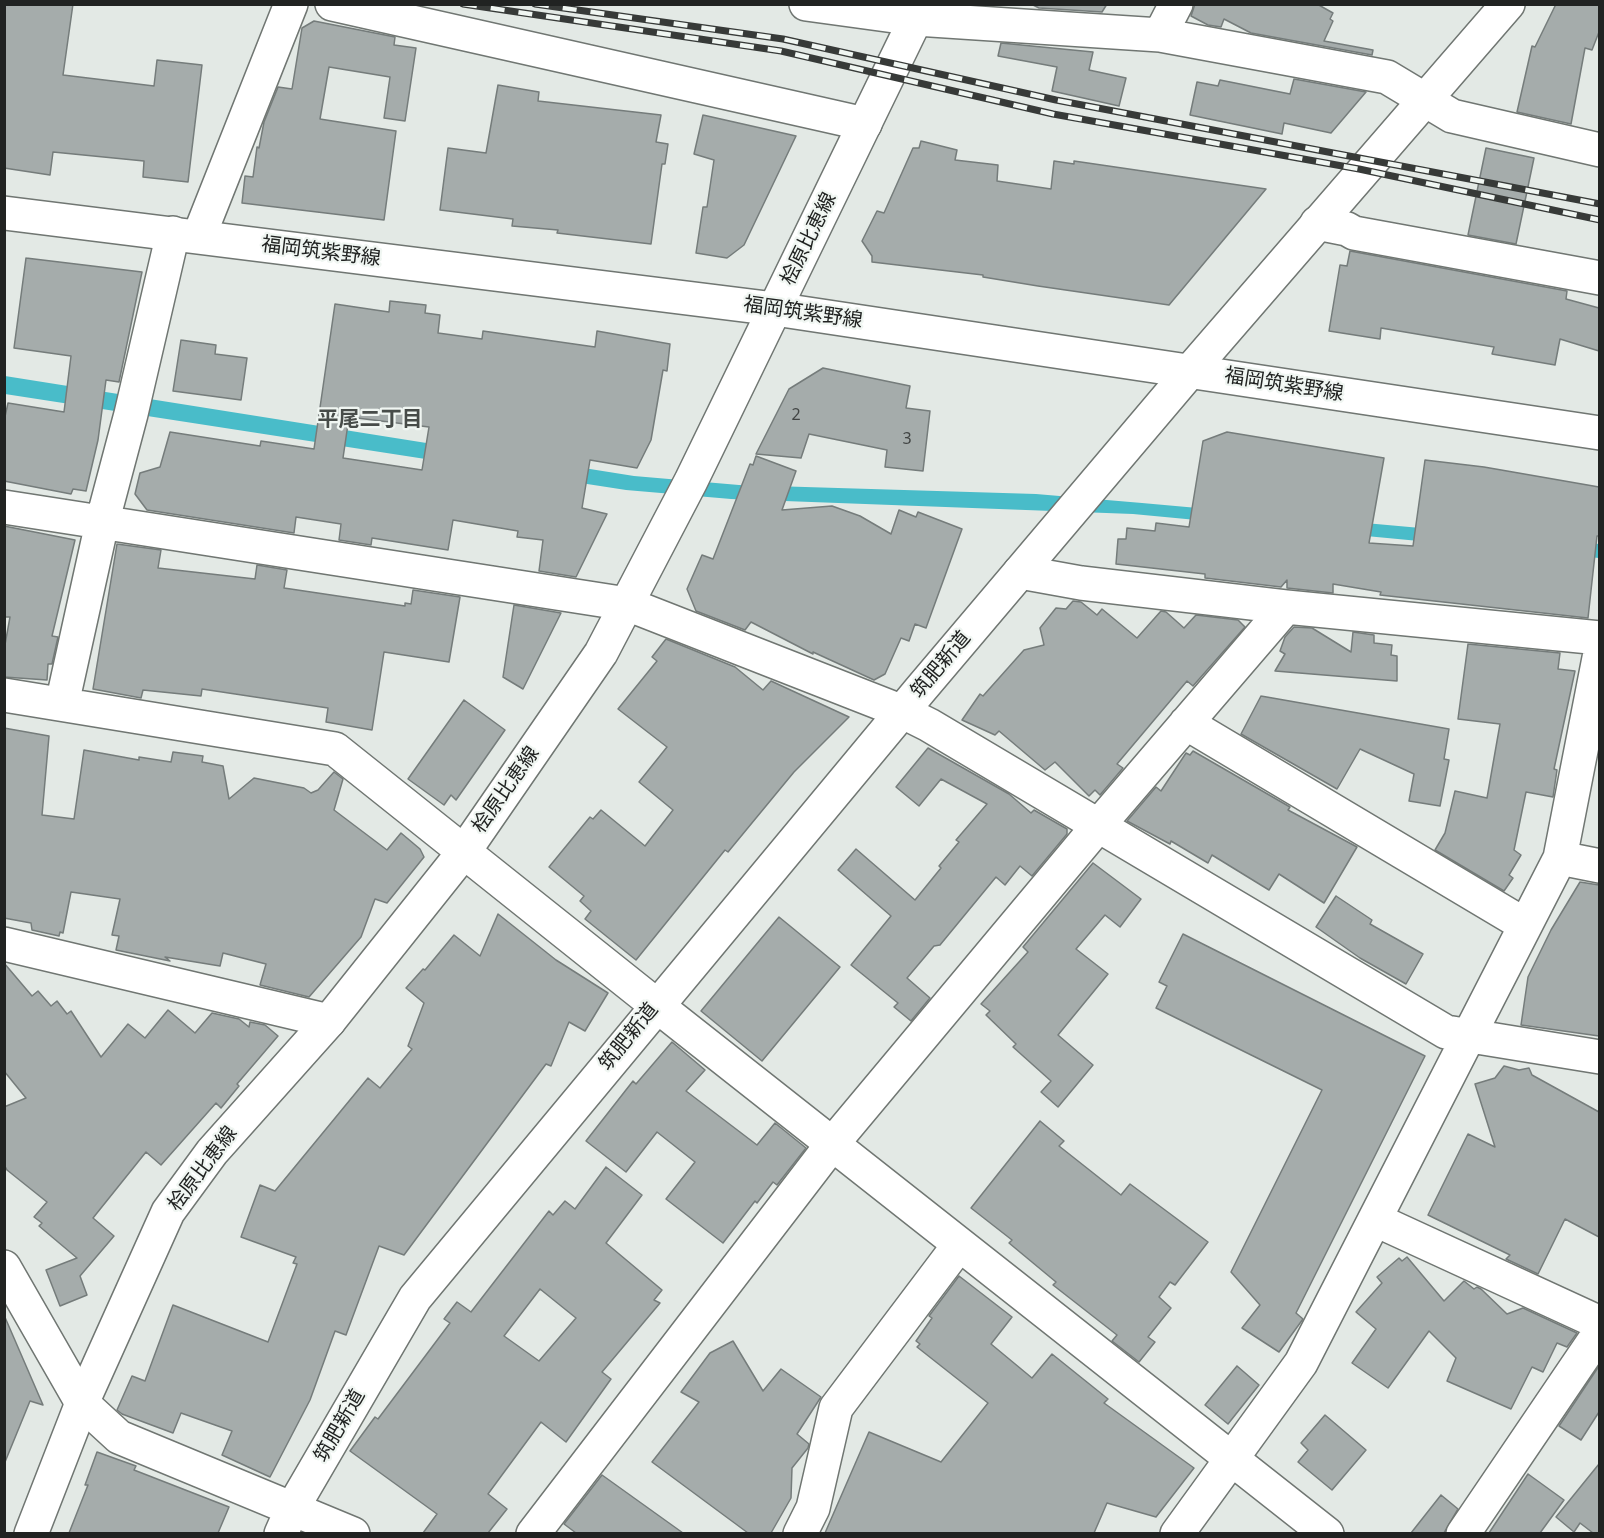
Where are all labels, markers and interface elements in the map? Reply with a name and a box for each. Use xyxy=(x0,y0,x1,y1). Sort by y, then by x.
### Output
street label: 桧原比恵線 xyxy=(776,189,842,289)
street label: 福岡筑紫野線 xyxy=(260,233,382,271)
street label: 福岡筑紫野線 xyxy=(742,293,864,333)
street label: 福岡筑紫野線 xyxy=(1223,364,1345,406)
house number: 2 xyxy=(791,405,801,425)
district label: 平尾二丁目 xyxy=(318,407,422,433)
house number: 3 xyxy=(902,429,912,449)
street label: 筑肥新道 xyxy=(906,627,976,703)
street label: 桧原比恵線 xyxy=(467,742,545,838)
street label: 筑肥新道 xyxy=(595,998,663,1076)
street label: 桧原比恵線 xyxy=(163,1122,243,1216)
street label: 筑肥新道 xyxy=(310,1385,370,1467)

